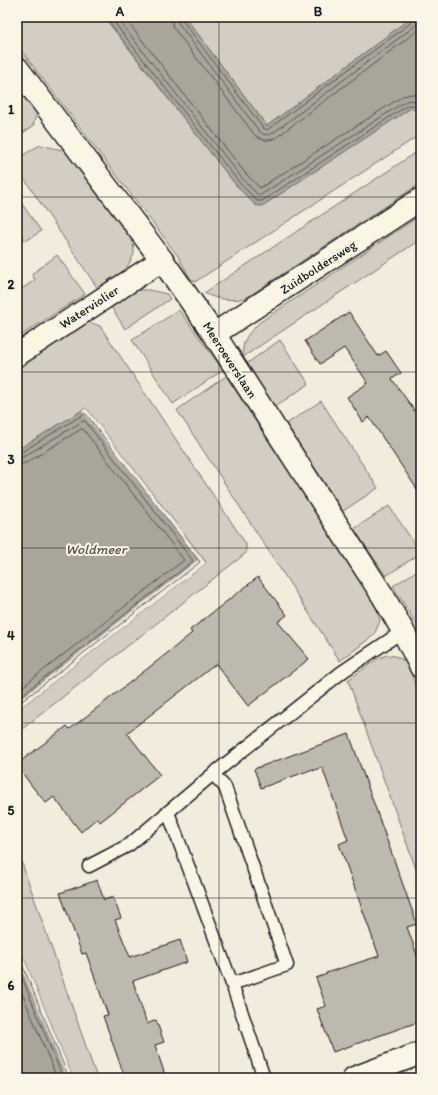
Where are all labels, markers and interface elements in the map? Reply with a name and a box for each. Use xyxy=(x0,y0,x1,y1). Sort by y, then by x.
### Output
text: A xyxy=(115,4,125,19)
text: B xyxy=(314,4,323,19)
text: 1 xyxy=(8,102,14,117)
street label: Zuidboldersweg xyxy=(277,237,359,297)
text: 2 xyxy=(8,277,15,292)
street label: Waterviolier xyxy=(57,282,121,332)
street label: Meeroeverslaan xyxy=(200,319,261,402)
text: 3 xyxy=(7,452,15,467)
water label: Woldmeer xyxy=(66,541,128,558)
text: 4 xyxy=(7,628,15,643)
text: 5 xyxy=(8,803,15,818)
text: 6 xyxy=(8,978,15,993)

